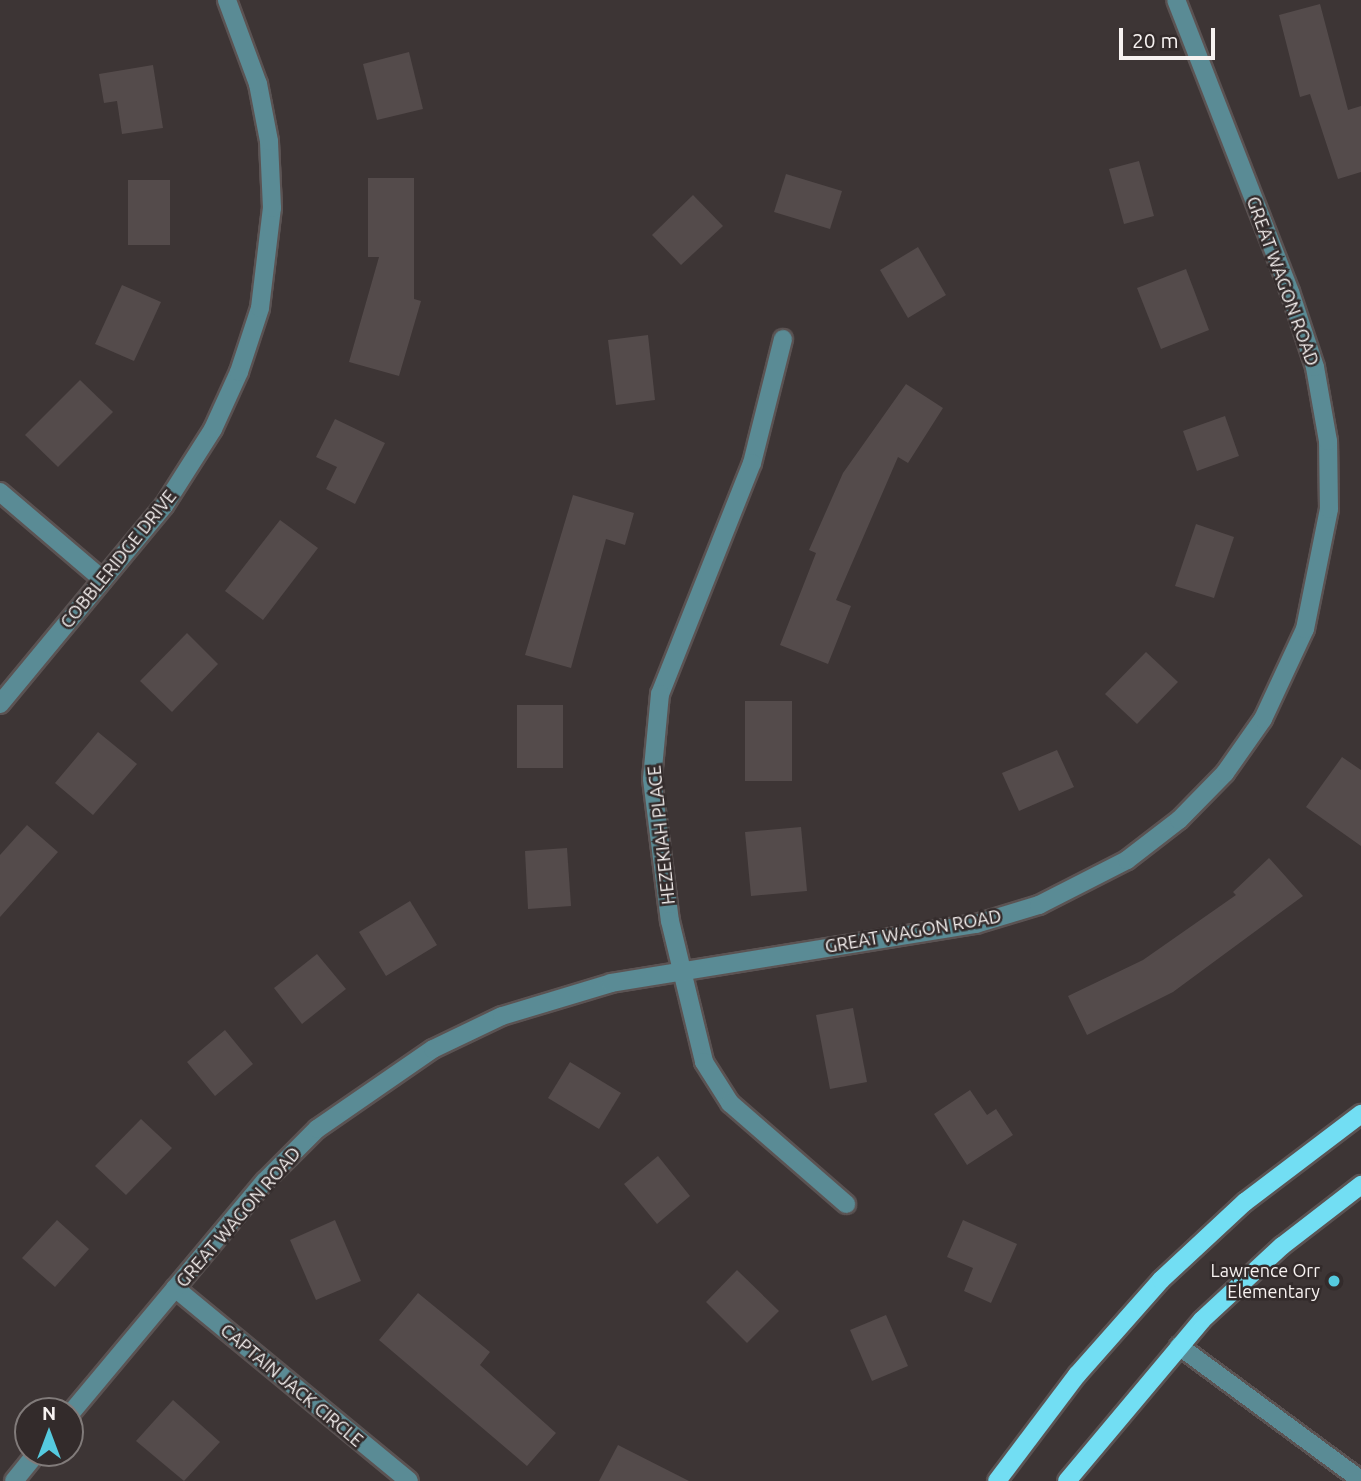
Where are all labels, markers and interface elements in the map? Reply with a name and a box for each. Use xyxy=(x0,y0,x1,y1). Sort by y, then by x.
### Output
scale bar xyxy=(1123,14,1219,58)
text: 20 m xyxy=(1132,28,1179,52)
street label: GREAT WAGON ROAD xyxy=(1242,193,1324,369)
street label: COBBLERIDGE DRIVE xyxy=(56,485,180,633)
street label: HEZEKIAH PLACE xyxy=(643,764,679,906)
street label: GREAT WAGON ROAD xyxy=(823,905,1003,957)
street label: GREAT WAGON ROAD xyxy=(171,1143,305,1291)
place label: Lawrence Orr Elementary xyxy=(1211,1260,1320,1302)
marker: Lawrence Orr Elementary xyxy=(1326,1273,1342,1289)
street label: CAPTAIN JACK CIRCLE xyxy=(216,1319,368,1451)
north arrow xyxy=(14,1397,84,1467)
text: N xyxy=(42,1402,56,1424)

